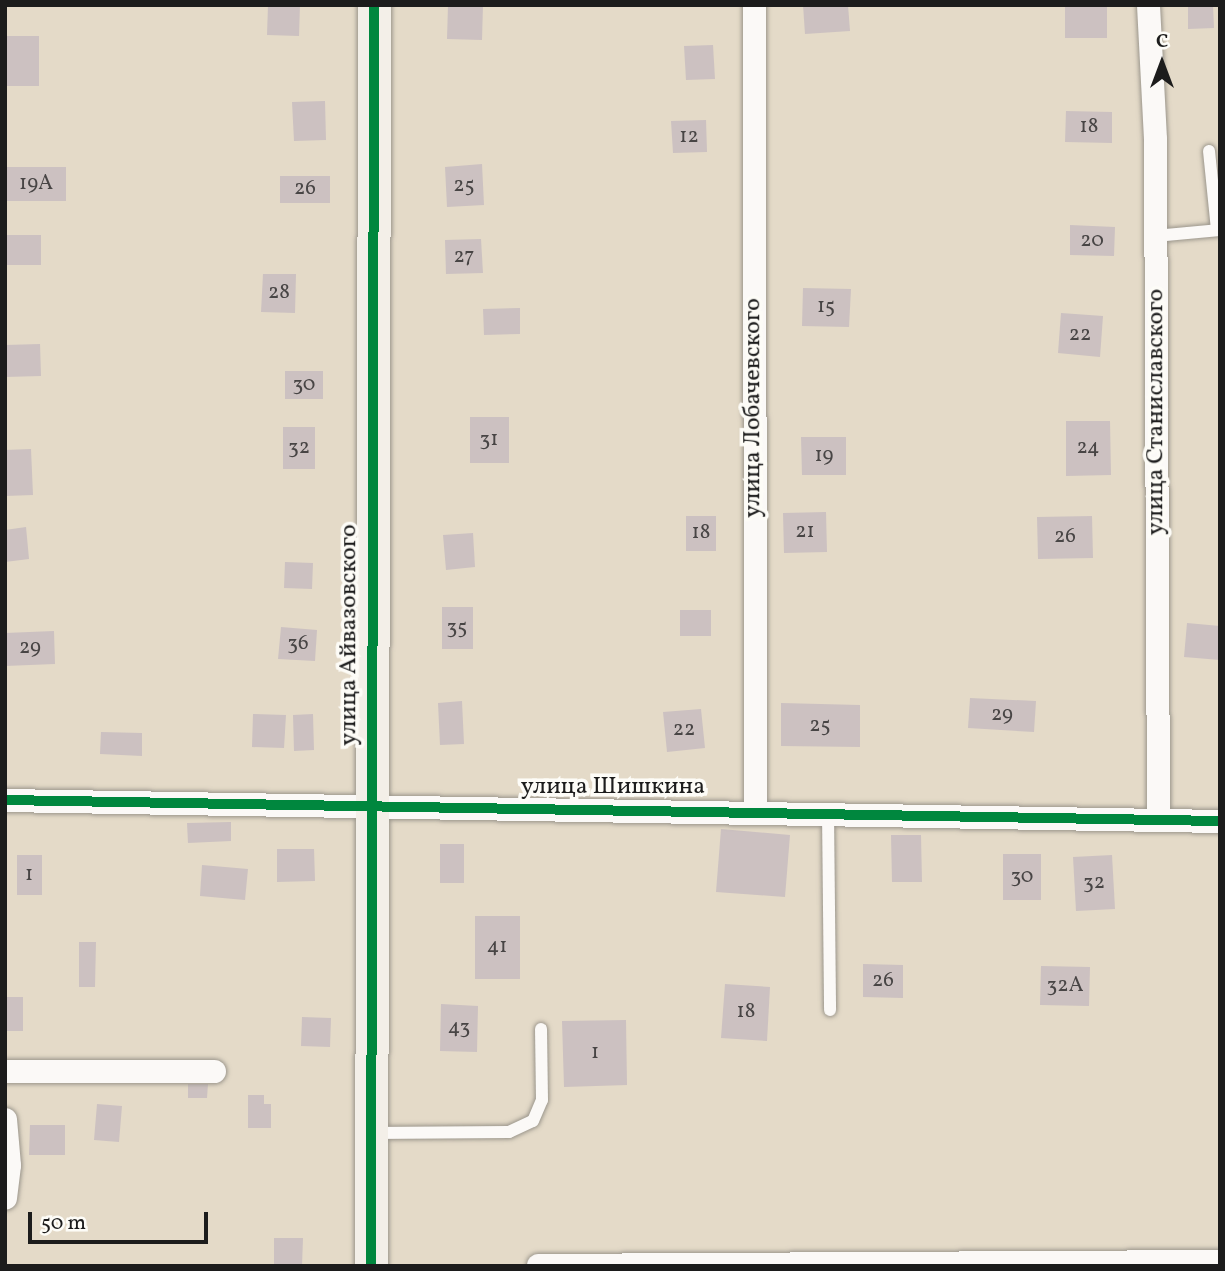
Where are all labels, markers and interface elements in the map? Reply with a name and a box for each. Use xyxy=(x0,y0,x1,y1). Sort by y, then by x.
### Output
north arrow xyxy=(1127,28,1197,98)
text: С xyxy=(1156,29,1168,55)
house number: 18 xyxy=(1080,114,1098,140)
house number: 12 xyxy=(679,124,699,150)
house number: 19А xyxy=(19,171,53,197)
house number: 25 xyxy=(453,173,475,199)
house number: 26 xyxy=(294,176,316,202)
house number: 20 xyxy=(1080,228,1104,254)
house number: 27 xyxy=(454,244,474,270)
house number: 28 xyxy=(268,280,290,306)
street label: улица Станиславского xyxy=(1143,289,1171,535)
house number: 15 xyxy=(817,294,835,320)
street label: улица Лобачевского xyxy=(740,298,768,518)
house number: 22 xyxy=(1069,322,1091,348)
house number: 30 xyxy=(293,372,315,398)
house number: 31 xyxy=(480,427,498,453)
house number: 32 xyxy=(288,435,310,461)
house number: 24 xyxy=(1076,435,1100,461)
house number: 19 xyxy=(814,443,834,469)
house number: 21 xyxy=(795,519,815,545)
house number: 18 xyxy=(692,520,710,546)
street label: улица Айвазовского xyxy=(336,524,364,746)
house number: 26 xyxy=(1054,524,1076,550)
house number: 35 xyxy=(447,615,467,641)
house number: 36 xyxy=(287,631,309,657)
house number: 29 xyxy=(19,635,41,661)
house number: 29 xyxy=(991,702,1013,728)
house number: 25 xyxy=(809,713,831,739)
house number: 22 xyxy=(673,717,695,743)
street label: улица Шишкина xyxy=(521,774,705,802)
house number: 1 xyxy=(25,862,33,888)
house number: 30 xyxy=(1011,864,1033,890)
house number: 32 xyxy=(1083,870,1105,896)
house number: 41 xyxy=(487,934,507,960)
house number: 26 xyxy=(872,968,894,994)
house number: 32А xyxy=(1047,973,1083,999)
house number: 18 xyxy=(737,999,755,1025)
house number: 43 xyxy=(448,1015,470,1041)
house number: 1 xyxy=(591,1040,599,1066)
scale bar xyxy=(32,1198,212,1242)
text: 50 m xyxy=(41,1209,86,1238)

